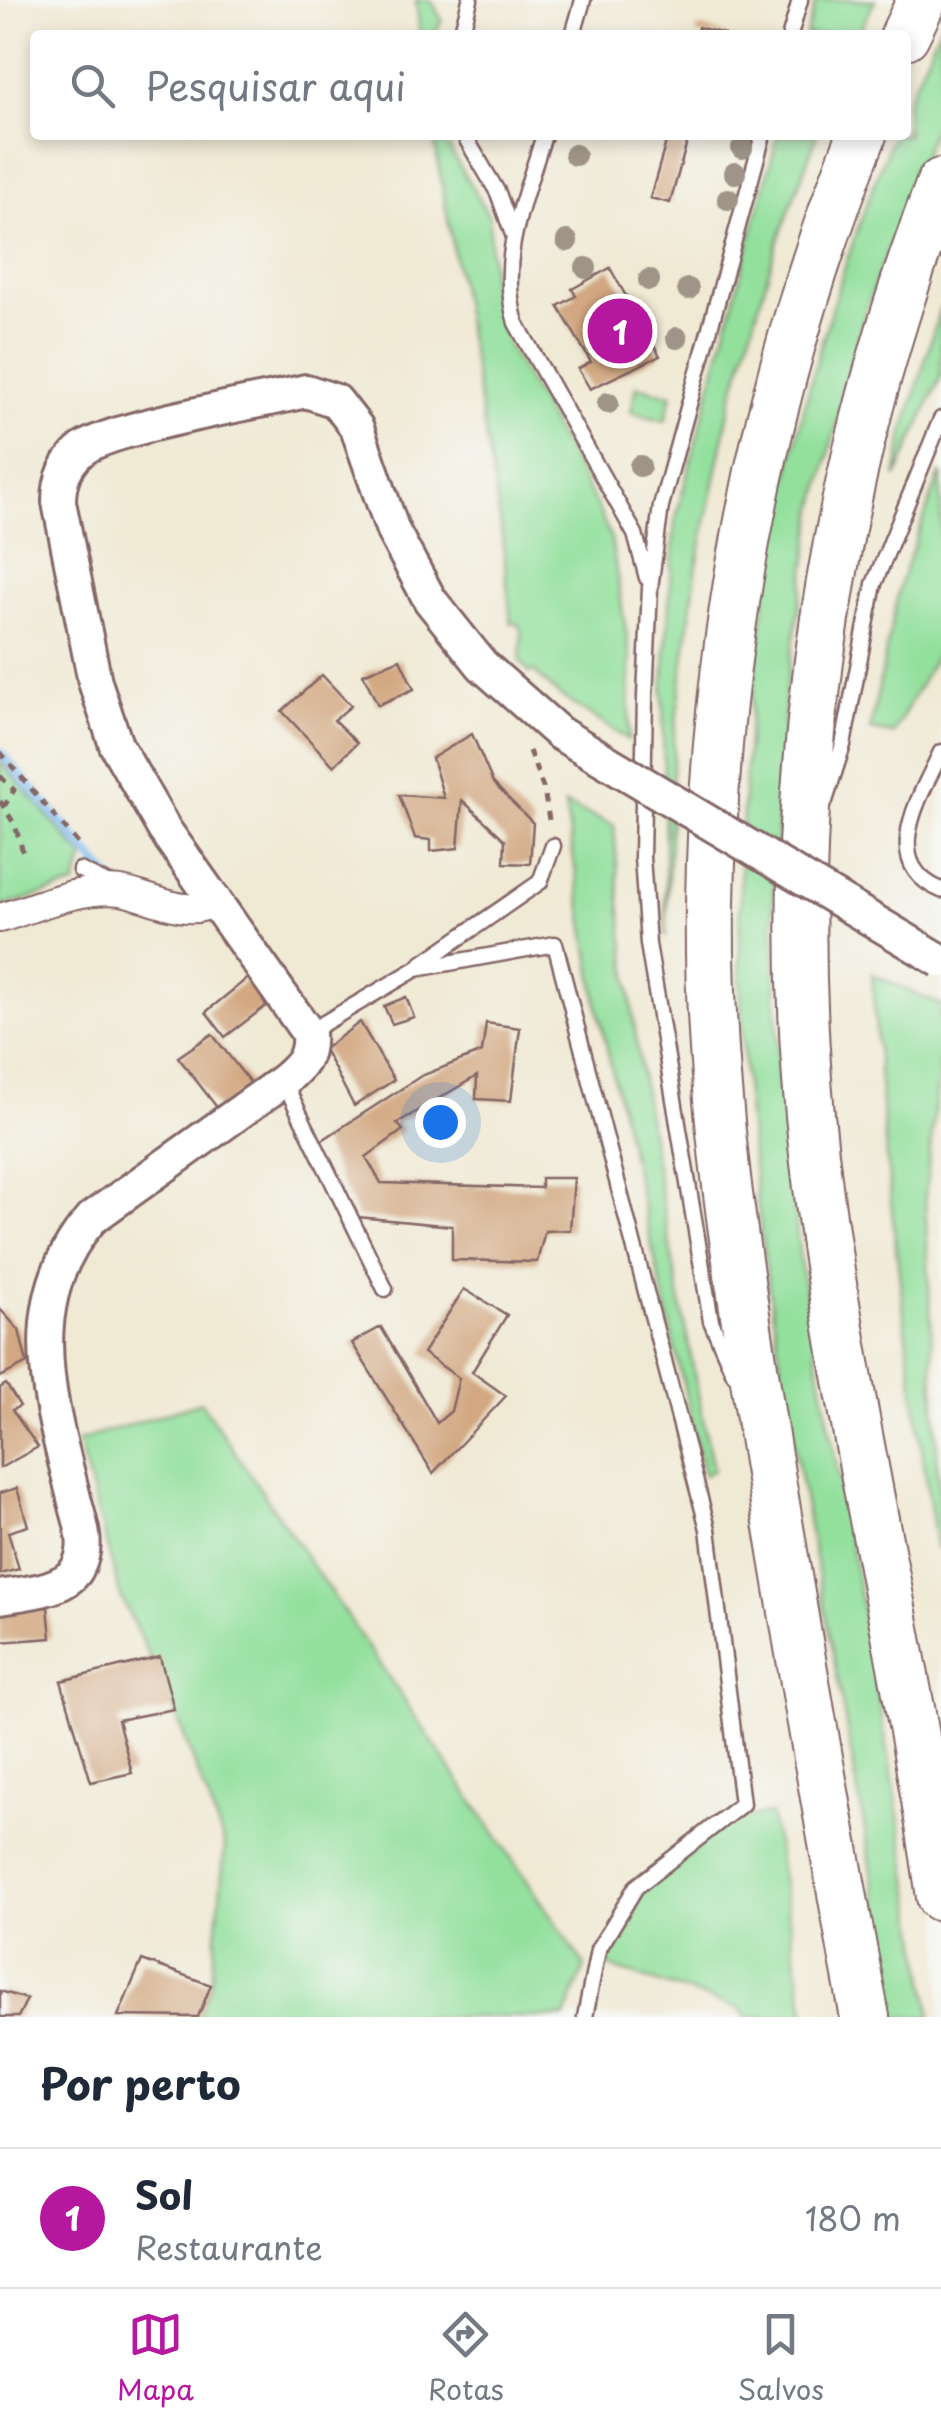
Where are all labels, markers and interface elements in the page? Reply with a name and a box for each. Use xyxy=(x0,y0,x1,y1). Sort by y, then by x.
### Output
search box xyxy=(30,30,911,140)
text: Pesquisar aqui xyxy=(145,57,406,114)
icon: search xyxy=(65,58,120,113)
pin: 1 xyxy=(588,294,652,368)
your location xyxy=(415,1097,466,1148)
text: Por perto xyxy=(40,2051,241,2114)
text: Sol xyxy=(135,2166,193,2223)
text: 1 xyxy=(65,2194,80,2242)
text: 180 m xyxy=(805,2194,901,2242)
text: Restaurante xyxy=(135,2223,323,2271)
tab: Mapa xyxy=(117,2307,194,2410)
tab: Rotas xyxy=(428,2307,504,2410)
tab: Salvos xyxy=(738,2307,824,2410)

